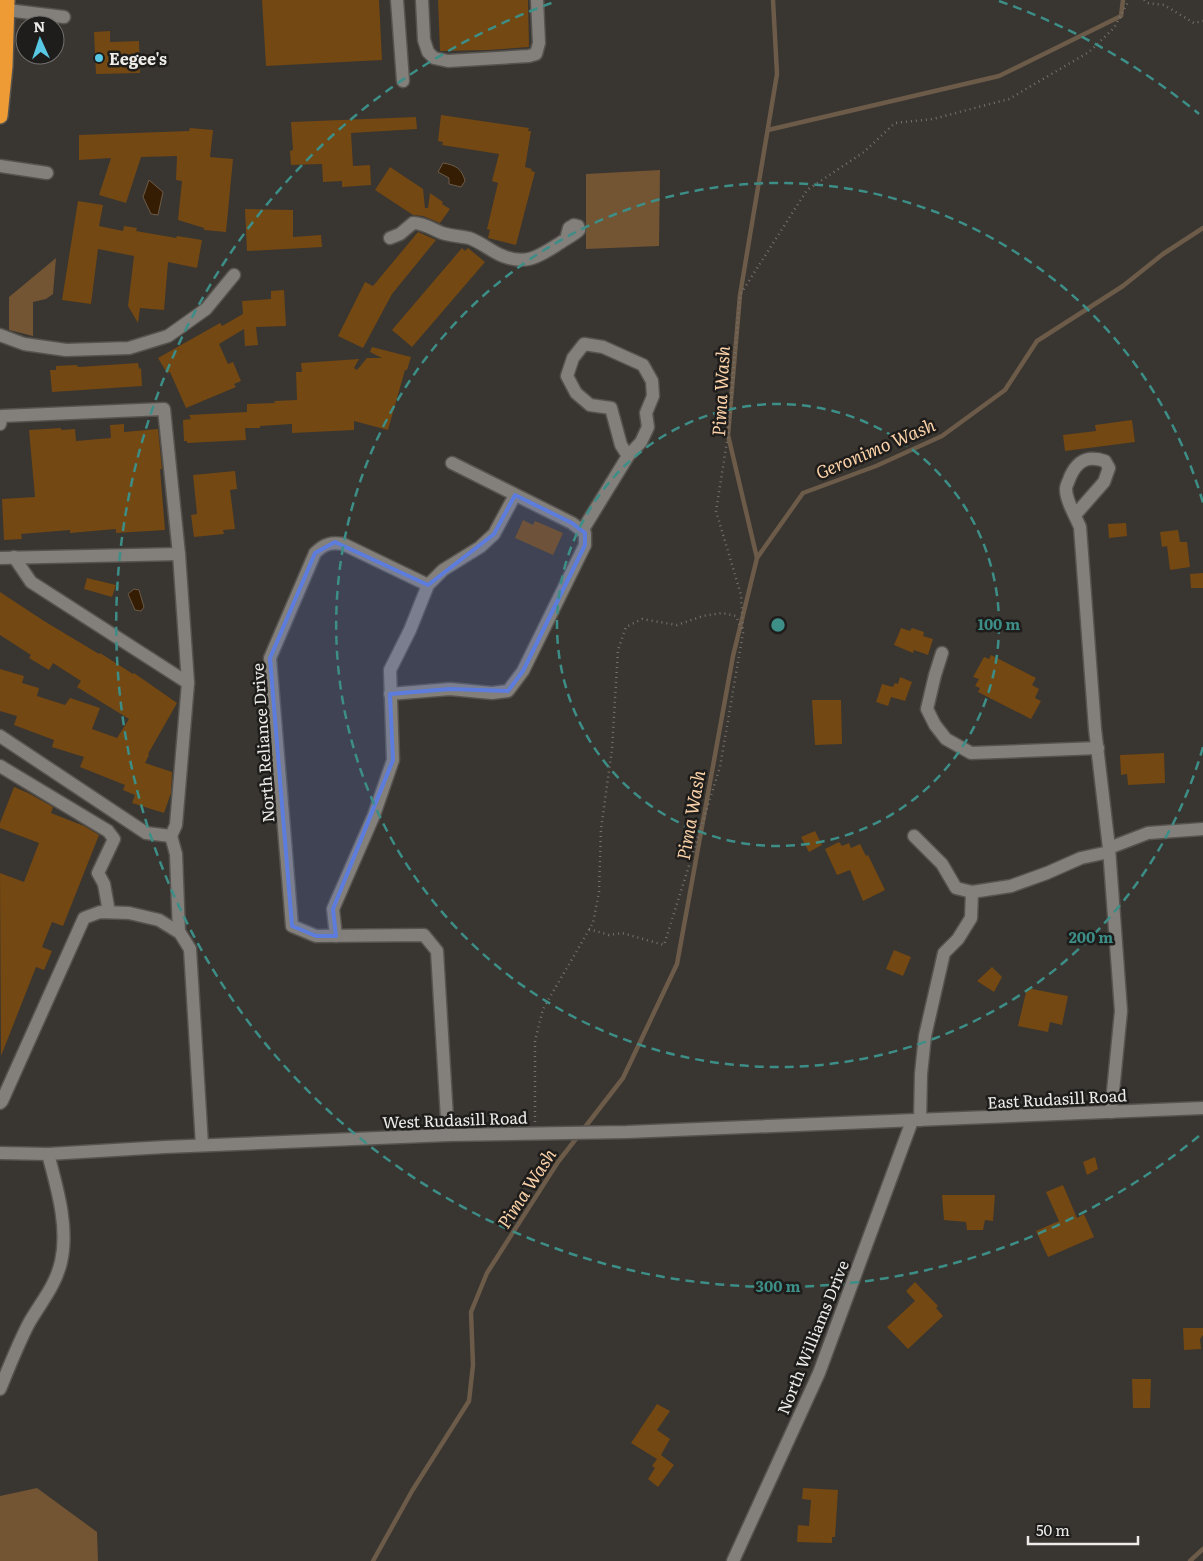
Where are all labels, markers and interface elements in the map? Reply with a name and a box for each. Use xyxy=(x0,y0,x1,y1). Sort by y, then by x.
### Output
north arrow xyxy=(15,15,65,65)
text: N xyxy=(33,16,46,36)
place label: Eegee's xyxy=(109,46,167,70)
marker: Eegee's xyxy=(93,52,105,64)
water label: Pima Wash xyxy=(704,345,736,437)
water label: Geronimo Wash xyxy=(811,410,939,485)
text: 100 m xyxy=(978,612,1020,635)
centre of rings xyxy=(769,616,787,634)
street label: North Reliance Drive xyxy=(244,662,280,824)
water label: Pima Wash xyxy=(669,768,711,862)
text: 200 m xyxy=(1069,925,1113,948)
street label: East Rudasill Road xyxy=(986,1082,1128,1114)
street label: West Rudasill Road xyxy=(382,1104,528,1134)
water label: Pima Wash xyxy=(490,1142,562,1233)
street label: North Williams Drive xyxy=(770,1256,854,1418)
text: 300 m xyxy=(756,1274,800,1297)
scale bar xyxy=(1028,1514,1138,1546)
text: 50 m xyxy=(1036,1518,1070,1541)

